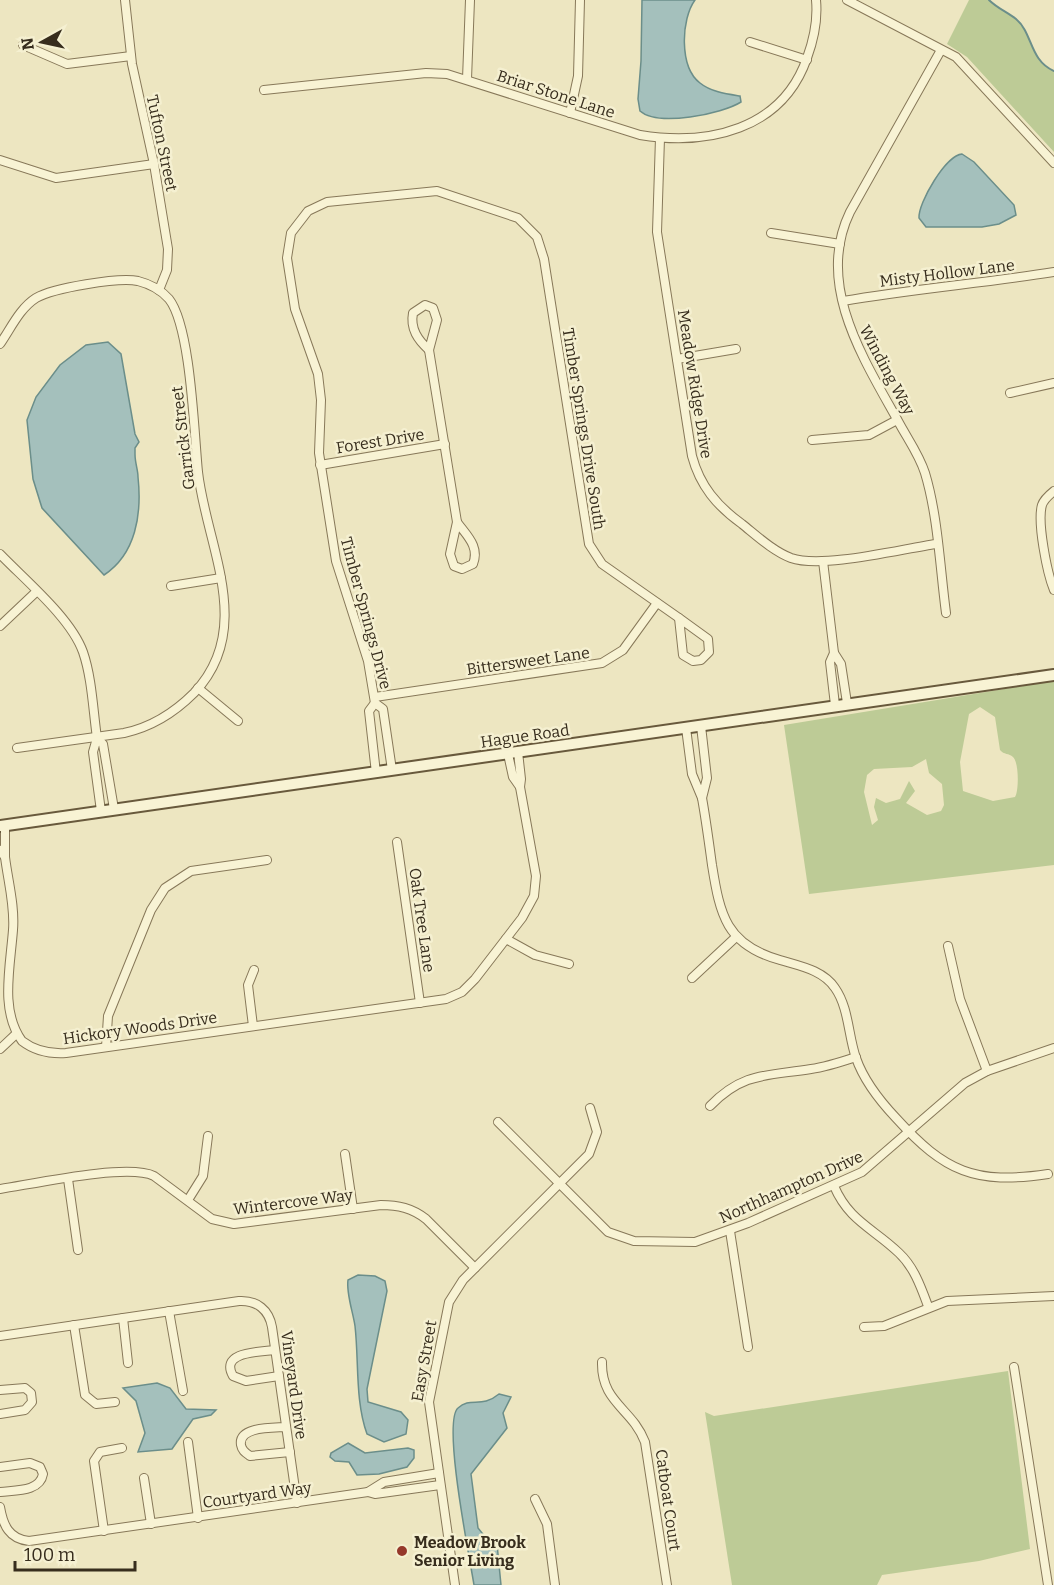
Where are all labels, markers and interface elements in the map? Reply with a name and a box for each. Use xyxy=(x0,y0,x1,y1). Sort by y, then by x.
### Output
north arrow xyxy=(12,12,72,72)
text: N xyxy=(17,37,38,51)
street label: Briar Stone Lane xyxy=(495,66,617,122)
street label: Tufton Street xyxy=(143,93,182,193)
street label: Misty Hollow Lane xyxy=(878,255,1016,291)
street label: Meadow Ridge Drive xyxy=(674,308,716,460)
street label: Winding Way xyxy=(855,322,919,419)
street label: Timber Springs Drive South xyxy=(559,327,609,531)
street label: Garrick Street xyxy=(167,385,199,491)
street label: Forest Drive xyxy=(335,425,425,457)
street label: Timber Springs Drive xyxy=(337,535,395,691)
street label: Bittersweet Lane xyxy=(465,643,591,679)
street label: Hague Road xyxy=(479,720,571,752)
street label: Oak Tree Lane xyxy=(405,867,439,973)
street label: Hickory Woods Drive xyxy=(62,1008,218,1048)
street label: Northhampton Drive xyxy=(716,1147,866,1227)
street label: Wintercove Way xyxy=(232,1185,354,1219)
street label: Easy Street xyxy=(407,1318,441,1403)
street label: Vineyard Drive xyxy=(277,1330,311,1440)
street label: Catboat Court xyxy=(651,1448,685,1552)
street label: Courtyard Way xyxy=(201,1478,313,1512)
place label: Meadow Brook Senior Living xyxy=(414,1533,526,1570)
scale bar xyxy=(15,1534,135,1572)
text: 100 m xyxy=(24,1544,75,1566)
marker: Meadow Brook Senior Living xyxy=(395,1544,409,1558)

